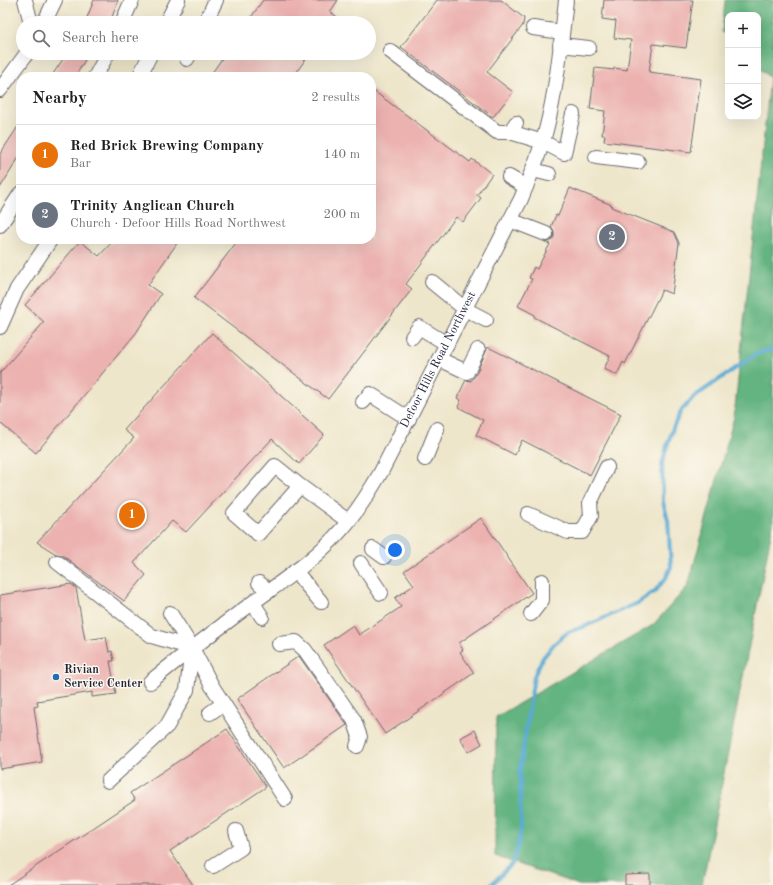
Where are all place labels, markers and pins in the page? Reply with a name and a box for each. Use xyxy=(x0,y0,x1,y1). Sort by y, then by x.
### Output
pin: 2 xyxy=(599,222,625,252)
pin: 1 xyxy=(119,500,145,530)
place label: Rivian Service Center xyxy=(64,664,142,690)
marker: Rivian Service Center xyxy=(51,672,61,682)

